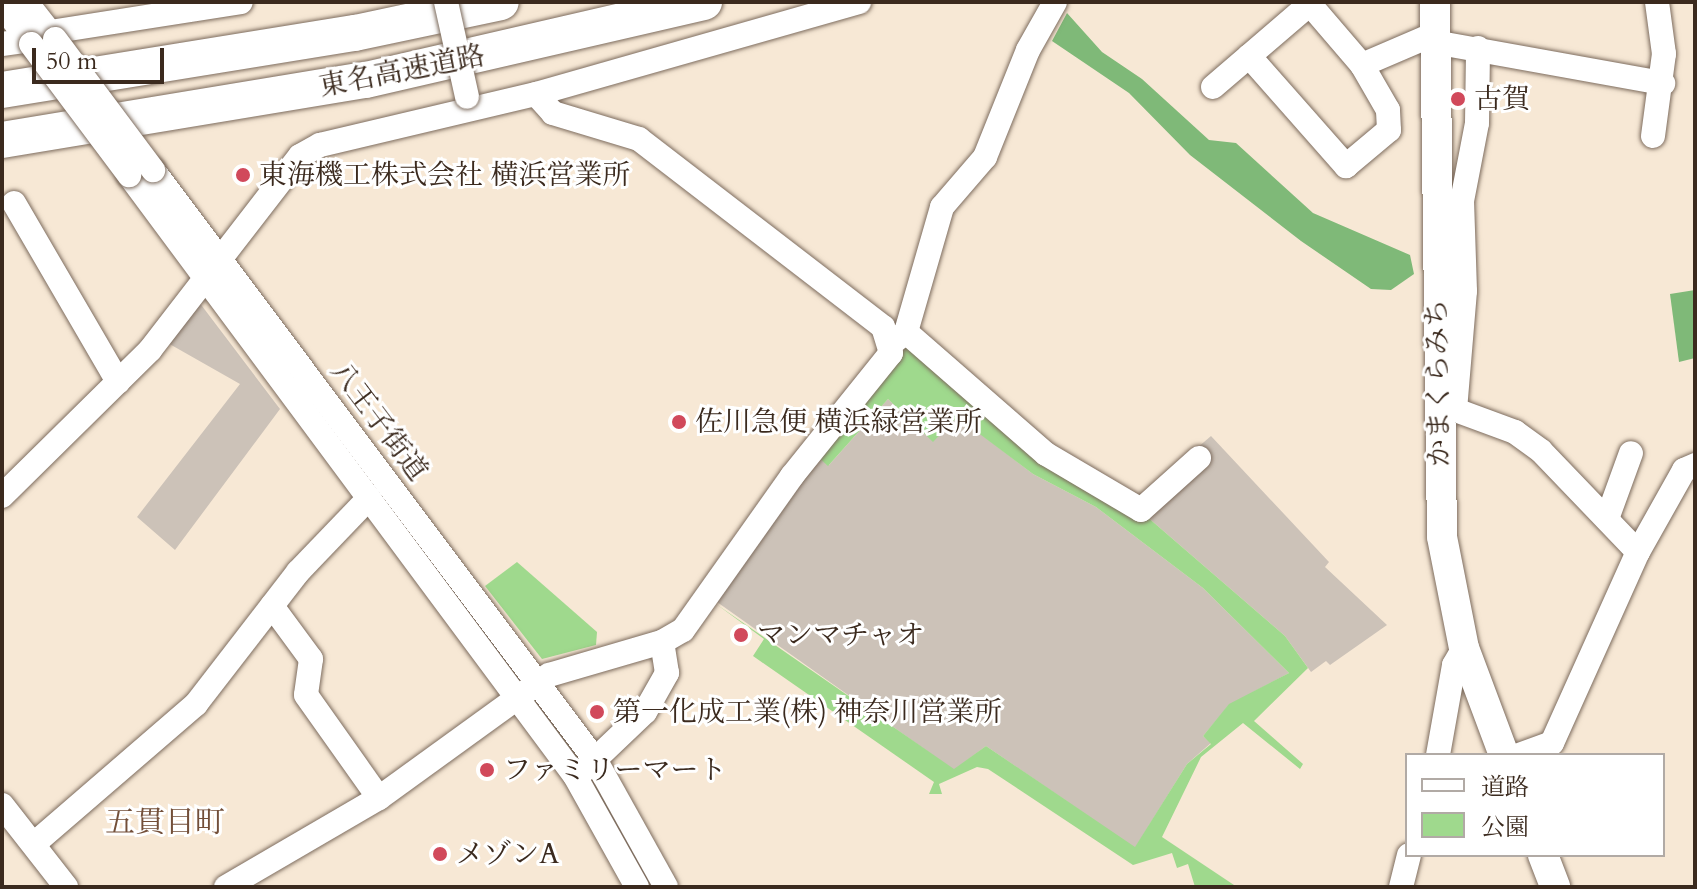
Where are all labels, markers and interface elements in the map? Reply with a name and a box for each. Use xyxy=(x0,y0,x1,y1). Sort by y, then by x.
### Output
scale bar xyxy=(36,32,168,82)
street label: 東名高速道路 xyxy=(316,38,488,104)
text: 50 m xyxy=(46,45,97,78)
place label: 古賀 xyxy=(1474,82,1530,116)
marker: 古賀 xyxy=(1449,90,1467,108)
place label: 東海機工株式会社 横浜営業所 xyxy=(259,158,631,192)
marker: 東海機工株式会社 横浜営業所 xyxy=(234,166,252,184)
street label: かまくらみち xyxy=(1420,299,1456,467)
street label: 八王子街道 xyxy=(323,355,435,487)
place label: 佐川急便 横浜緑営業所 xyxy=(695,405,983,439)
marker: 佐川急便 横浜緑営業所 xyxy=(670,413,688,431)
place label: マンマチャオ xyxy=(757,618,925,652)
marker: マンマチャオ xyxy=(732,626,750,644)
place label: 第一化成工業(株) 神奈川営業所 xyxy=(613,695,1002,729)
marker: 第一化成工業(株) 神奈川営業所 xyxy=(588,703,606,721)
place label: ファミリーマート xyxy=(503,753,727,787)
legend xyxy=(1405,753,1665,857)
marker: ファミリーマート xyxy=(478,761,496,779)
text: 道路 xyxy=(1481,771,1529,804)
district label: 五貫目町 xyxy=(105,805,225,841)
text: 公園 xyxy=(1481,811,1529,844)
place label: メゾンA xyxy=(456,837,560,871)
marker: メゾンA xyxy=(431,845,449,863)

